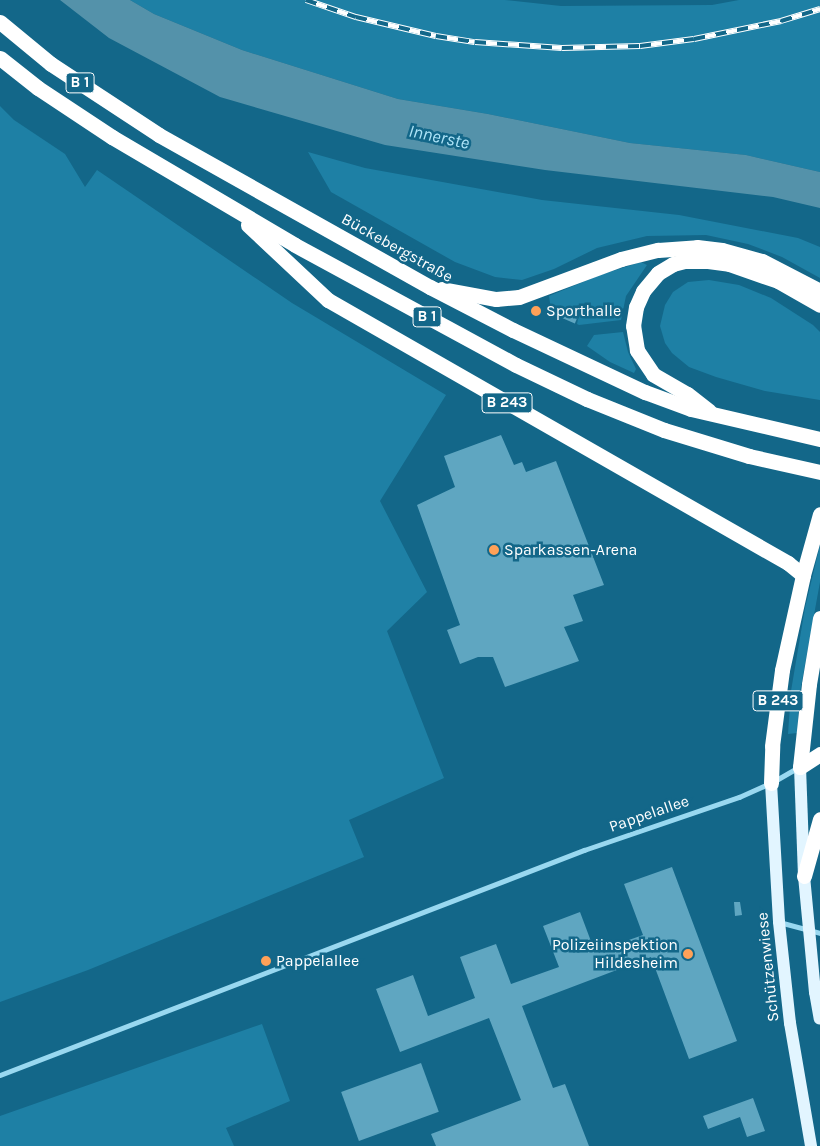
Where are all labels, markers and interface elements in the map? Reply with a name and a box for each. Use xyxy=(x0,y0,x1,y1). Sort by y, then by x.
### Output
road number: B 1 xyxy=(65,70,95,96)
water label: Innerste xyxy=(407,120,471,154)
street label: Bückebergstraße xyxy=(338,209,456,287)
place label: Sporthalle xyxy=(546,301,621,321)
road number: B 1 xyxy=(412,304,442,330)
marker: Sporthalle xyxy=(530,305,542,317)
road number: B 243 xyxy=(481,390,533,416)
place label: Sparkassen-Arena xyxy=(504,540,637,560)
marker: Sparkassen-Arena xyxy=(488,544,500,556)
road number: B 243 xyxy=(752,688,804,714)
street label: Pappelallee xyxy=(607,791,691,837)
street label: Schützenwiese xyxy=(753,911,783,1023)
place label: Polizeiinspektion Hildesheim xyxy=(552,935,678,973)
marker: Polizeiinspektion Hildesheim xyxy=(682,948,694,960)
place label: Pappelallee xyxy=(276,951,359,971)
marker: Pappelallee xyxy=(260,955,272,967)

